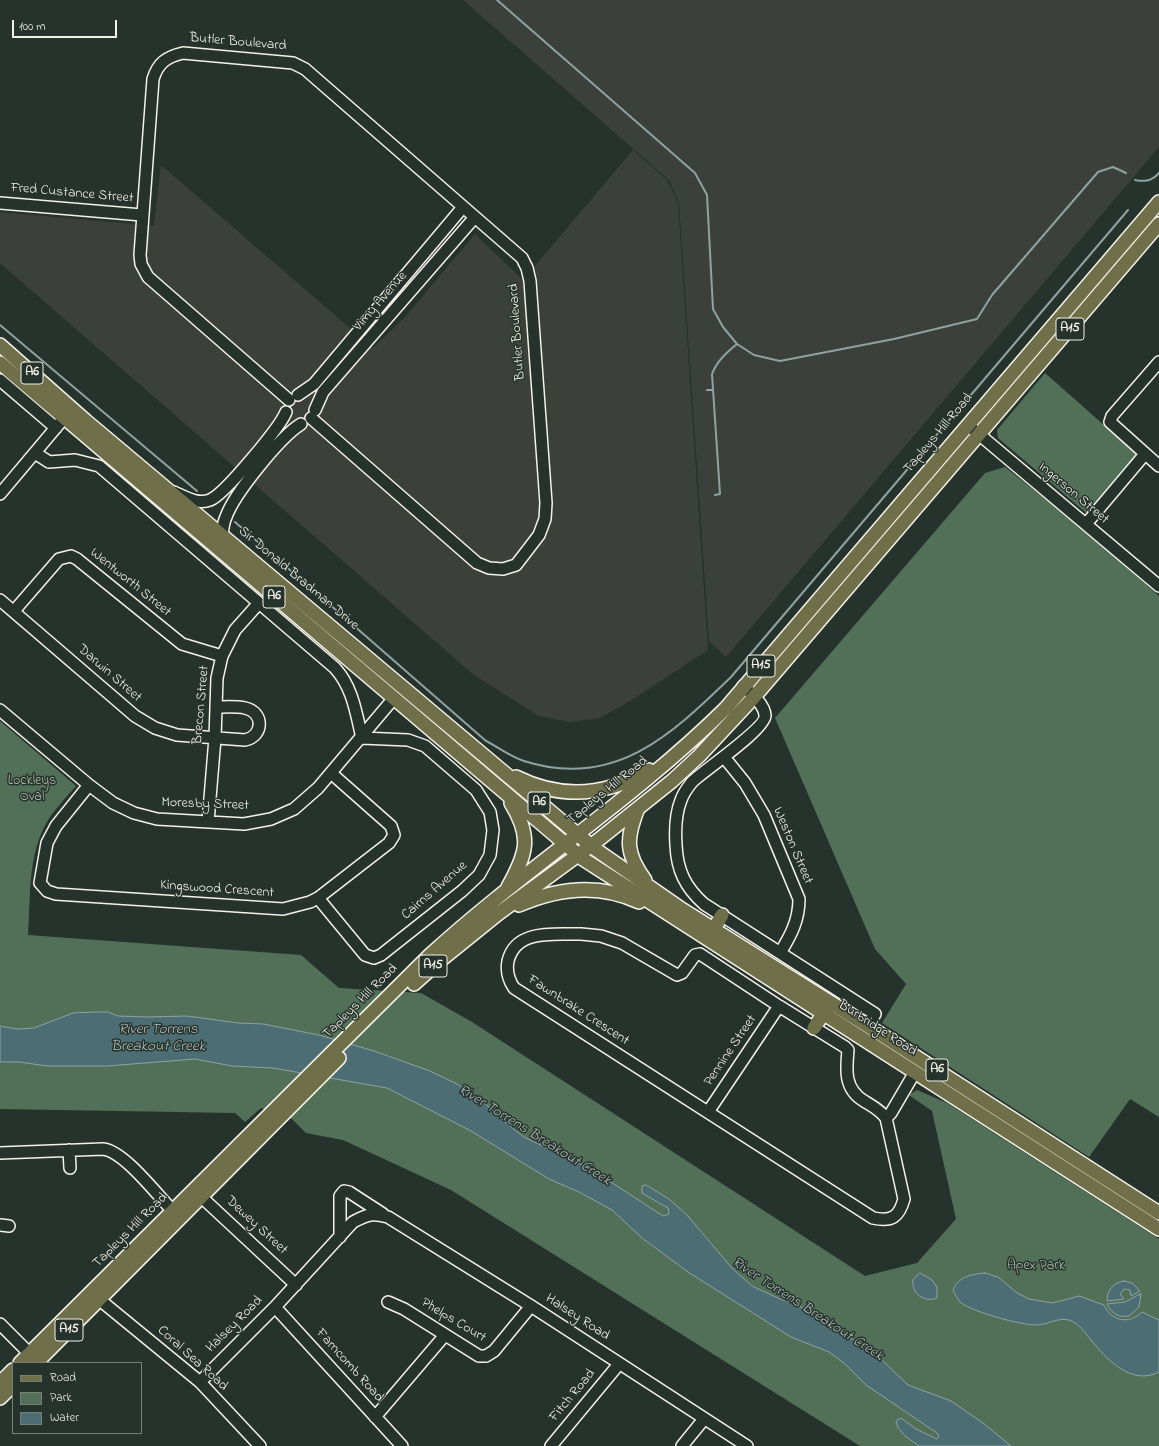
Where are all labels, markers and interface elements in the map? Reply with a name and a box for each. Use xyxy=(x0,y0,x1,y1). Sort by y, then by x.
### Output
scale bar xyxy=(14,12,119,38)
text: 100 m xyxy=(19,18,46,36)
street label: Butler Boulevard xyxy=(189,30,287,56)
street label: Fred Custance Street xyxy=(10,180,134,208)
street label: Vimy Avenue xyxy=(350,269,412,335)
street label: Butler Boulevard xyxy=(506,283,530,381)
road number: A15 xyxy=(1056,318,1084,340)
road number: A6 xyxy=(21,362,43,384)
street label: Tapleys Hill Road xyxy=(901,391,977,477)
street label: Ingerson Street xyxy=(1034,460,1112,528)
street label: Sir Donald Bradman Drive xyxy=(234,524,362,634)
street label: Wentworth Street xyxy=(86,545,174,621)
road number: A6 xyxy=(263,586,285,608)
street label: Darwin Street xyxy=(73,642,145,706)
road number: A15 xyxy=(747,655,775,677)
street label: Brecon Street xyxy=(190,665,214,745)
street label: Tapleys Hill Road xyxy=(564,753,652,829)
park label: Lockleys Oval xyxy=(8,774,56,806)
road number: A6 xyxy=(528,792,550,814)
street label: Moresby Street xyxy=(161,795,249,815)
street label: Weston Street xyxy=(768,805,816,887)
street label: Cairns Avenue xyxy=(399,858,471,924)
street label: Kingswood Crescent xyxy=(159,878,275,902)
road number: A15 xyxy=(419,955,447,977)
street label: Tapleys Hill Road xyxy=(320,961,402,1043)
street label: Fawnbrake Crescent xyxy=(524,972,632,1050)
street label: Burbridge Road xyxy=(835,997,919,1061)
street label: Pennine Street xyxy=(701,1012,761,1090)
water label: River Torrens Breakout Creek xyxy=(111,1022,205,1057)
road number: A6 xyxy=(926,1059,948,1081)
water label: River Torrens Breakout Creek xyxy=(454,1081,614,1191)
street label: Tapleys Hill Road xyxy=(90,1190,172,1272)
street label: Dewey Street xyxy=(222,1193,290,1259)
water label: River Torrens Breakout Creek xyxy=(728,1254,886,1366)
park label: Apex Park xyxy=(1007,1259,1065,1275)
street label: Halsey Road xyxy=(542,1291,612,1345)
street label: Halsey Road xyxy=(203,1293,267,1357)
street label: Phelps Court xyxy=(417,1295,489,1347)
road number: A15 xyxy=(55,1319,83,1341)
street label: Coral Sea Road xyxy=(153,1323,231,1395)
street label: Farncomb Road xyxy=(311,1326,387,1406)
legend xyxy=(12,1362,142,1434)
street label: Fitch Road xyxy=(546,1366,600,1426)
text: Road xyxy=(50,1369,76,1387)
text: Park xyxy=(50,1389,72,1407)
text: Water xyxy=(50,1409,79,1427)

